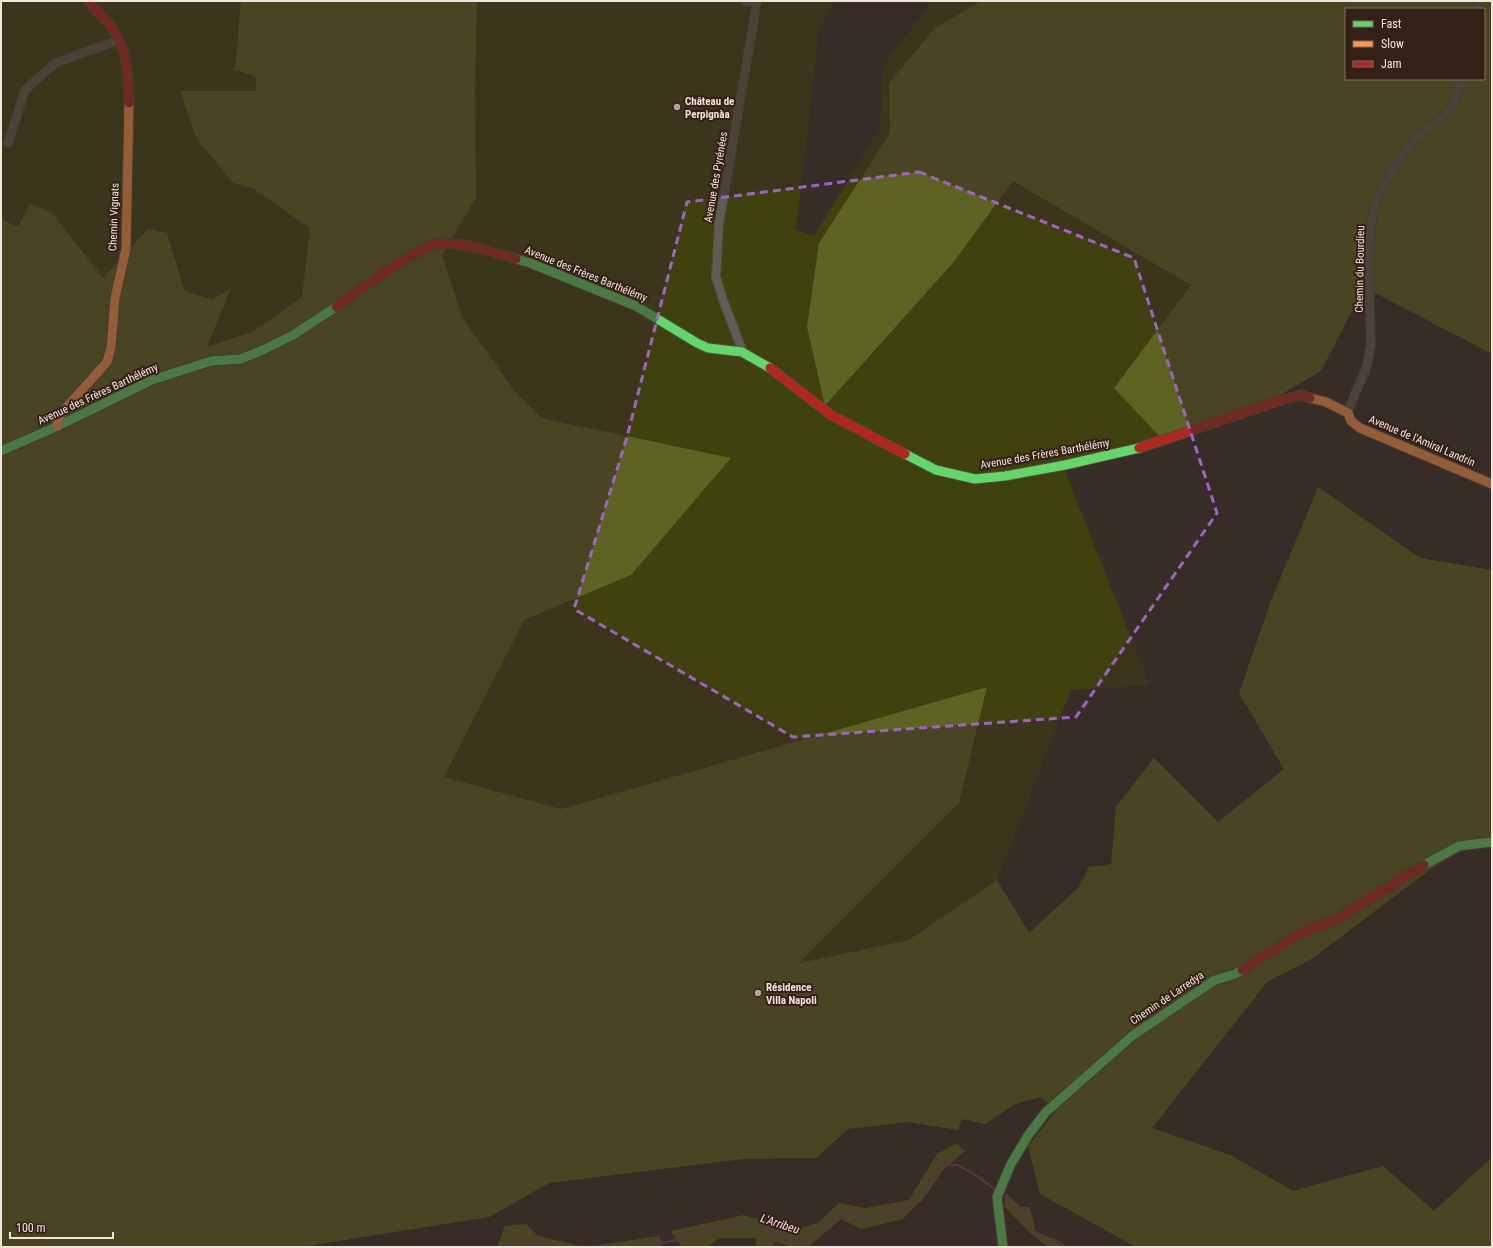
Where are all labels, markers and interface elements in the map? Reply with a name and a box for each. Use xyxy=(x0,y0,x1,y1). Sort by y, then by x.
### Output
legend xyxy=(1345,8,1485,80)
text: Fast xyxy=(1381,17,1402,31)
text: Slow xyxy=(1381,37,1404,51)
text: Jam xyxy=(1381,57,1402,71)
place label: Château de Perpignàa xyxy=(685,95,734,121)
marker: Château de Perpignàa xyxy=(672,102,682,112)
street label: Avenue des Pyrénées xyxy=(702,130,730,224)
street label: Chemin Vignats xyxy=(106,183,122,251)
street label: Chemin du Bourdieu xyxy=(1353,225,1367,313)
street label: Avenue des Frères Barthélémy xyxy=(523,243,650,305)
street label: Avenue des Frères Barthélémy xyxy=(36,360,160,428)
street label: Avenue de l'Amiral Landrin xyxy=(1367,413,1477,469)
street label: Avenue des Frères Barthélémy xyxy=(979,436,1111,472)
street label: Chemin de Larredya xyxy=(1128,969,1206,1027)
place label: Résidence Villa Napoli xyxy=(766,981,817,1007)
marker: Résidence Villa Napoli xyxy=(753,988,763,998)
water label: L'Arribeu xyxy=(759,1211,802,1237)
scale bar xyxy=(10,1214,113,1240)
text: 100 m xyxy=(16,1221,46,1235)

